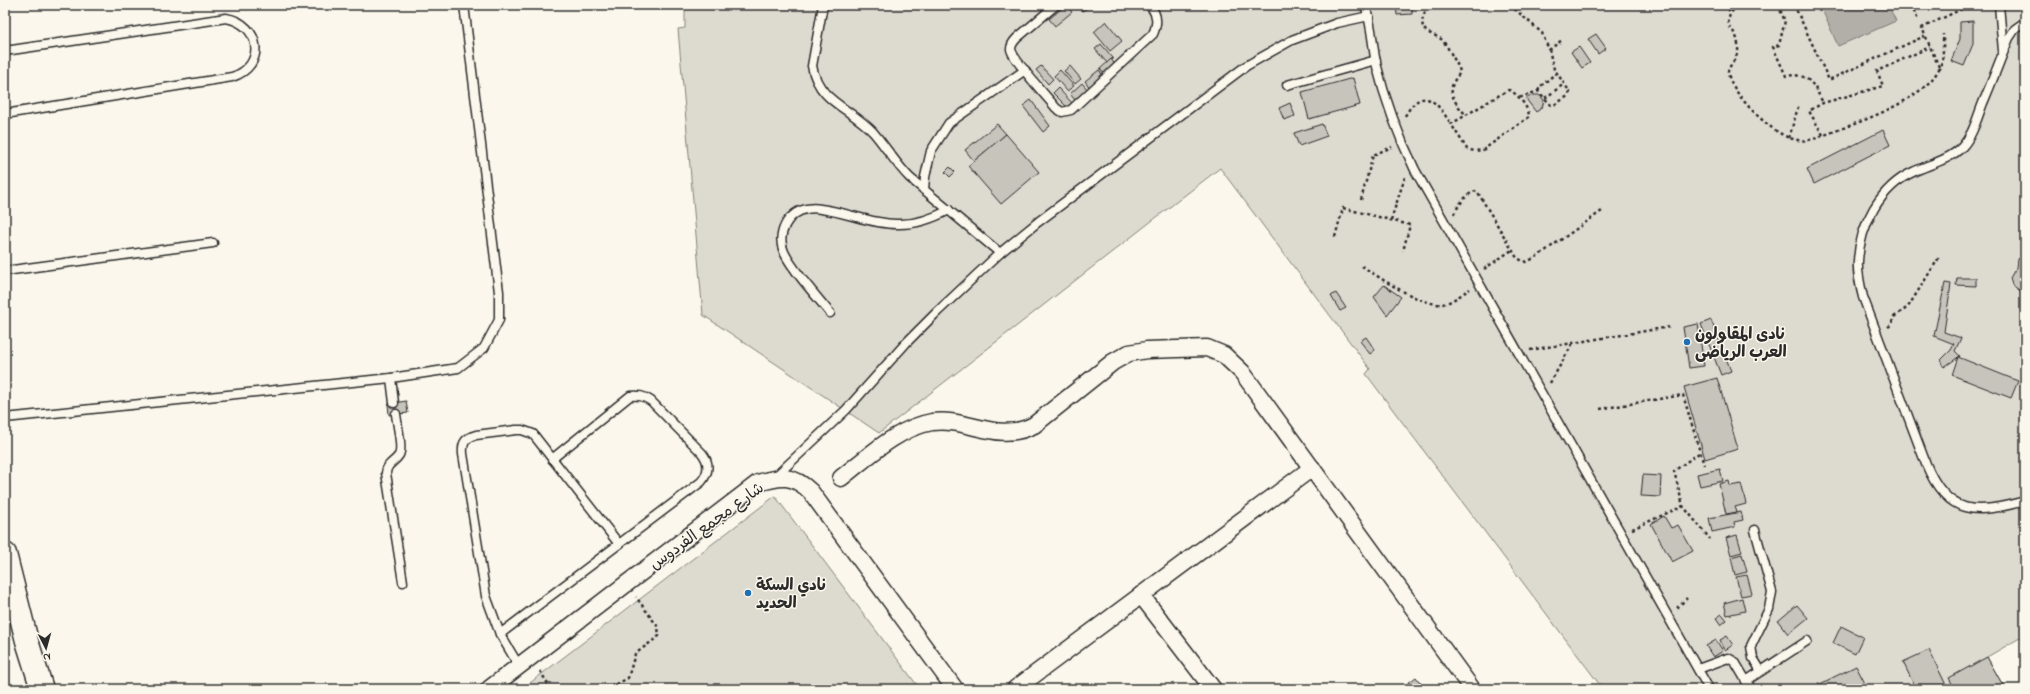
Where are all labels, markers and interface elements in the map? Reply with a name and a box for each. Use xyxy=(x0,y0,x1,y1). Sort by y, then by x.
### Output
place label: نادى المقاولون العرب الرياضى xyxy=(1695,323,1787,365)
marker: نادى المقاولون العرب الرياضى xyxy=(1682,337,1692,347)
street label: شارع مجمع الفردوس xyxy=(645,477,770,577)
place label: نادي السكة الحديد xyxy=(756,574,826,616)
marker: نادي السكة الحديد xyxy=(743,588,753,598)
north arrow xyxy=(26,628,66,668)
text: N xyxy=(42,649,51,665)

